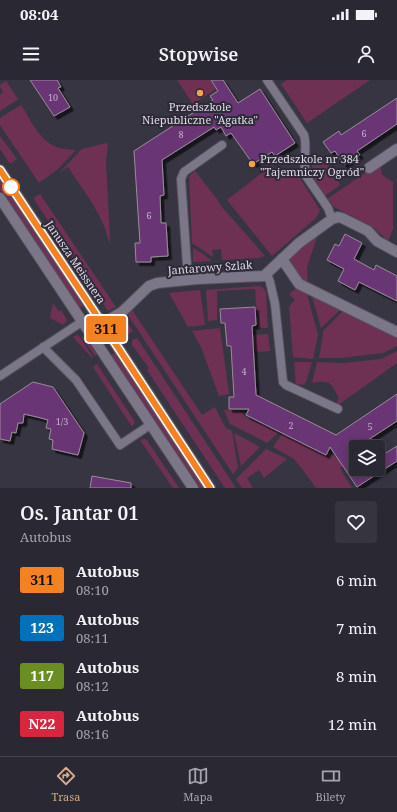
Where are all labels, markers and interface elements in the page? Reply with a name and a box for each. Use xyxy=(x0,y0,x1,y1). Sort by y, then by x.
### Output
text: 08:04 xyxy=(20,4,58,24)
text: Stopwise xyxy=(159,42,238,66)
icon: menu xyxy=(20,43,42,65)
icon: person xyxy=(355,43,377,65)
marker: Przedszkole Niepubliczne "Agatka" xyxy=(195,88,205,98)
house number: 10 xyxy=(48,91,58,104)
place label: Przedszkole Niepubliczne "Agatka" xyxy=(142,99,258,127)
house number: 6 xyxy=(361,127,367,140)
house number: 8 xyxy=(178,128,184,141)
place label: Przedszkole nr 384 "Tajemniczy Ogród" xyxy=(260,151,364,179)
marker: Przedszkole nr 384 "Tajemniczy Ogród" xyxy=(247,159,257,169)
unlabelled marker xyxy=(2,178,20,196)
house number: 6 xyxy=(146,209,152,222)
street label: Janusza Meissnera xyxy=(42,217,110,307)
street label: Jantarowy Szlak xyxy=(166,257,253,278)
line badge: 311 xyxy=(83,316,129,342)
text: 311 xyxy=(94,319,118,338)
house number: 4 xyxy=(241,365,247,378)
house number: 1/3 xyxy=(56,415,68,428)
house number: 2 xyxy=(288,419,294,432)
house number: 5 xyxy=(367,420,373,433)
map controls xyxy=(349,440,385,476)
button: layers xyxy=(349,440,385,476)
text: Os. Jantar 01 xyxy=(20,500,139,526)
button: heart xyxy=(335,501,377,543)
text: Autobus xyxy=(20,528,71,546)
text: Autobus xyxy=(76,561,139,581)
text: 311 xyxy=(30,570,54,589)
text: 6 min xyxy=(336,570,377,590)
text: 08:10 xyxy=(76,581,109,599)
text: Autobus xyxy=(76,609,139,629)
text: 123 xyxy=(30,618,54,637)
text: 7 min xyxy=(336,618,377,638)
text: 08:11 xyxy=(76,629,109,647)
text: Autobus xyxy=(76,657,139,677)
text: 117 xyxy=(30,666,54,685)
text: 8 min xyxy=(336,666,377,686)
text: 08:12 xyxy=(76,677,109,695)
text: Autobus xyxy=(76,705,139,725)
text: N22 xyxy=(29,714,55,733)
text: 12 min xyxy=(328,714,377,734)
text: 08:16 xyxy=(76,725,109,743)
tab: Trasa xyxy=(51,765,80,804)
tab: Mapa xyxy=(183,765,213,804)
tab: Bilety xyxy=(315,765,346,804)

